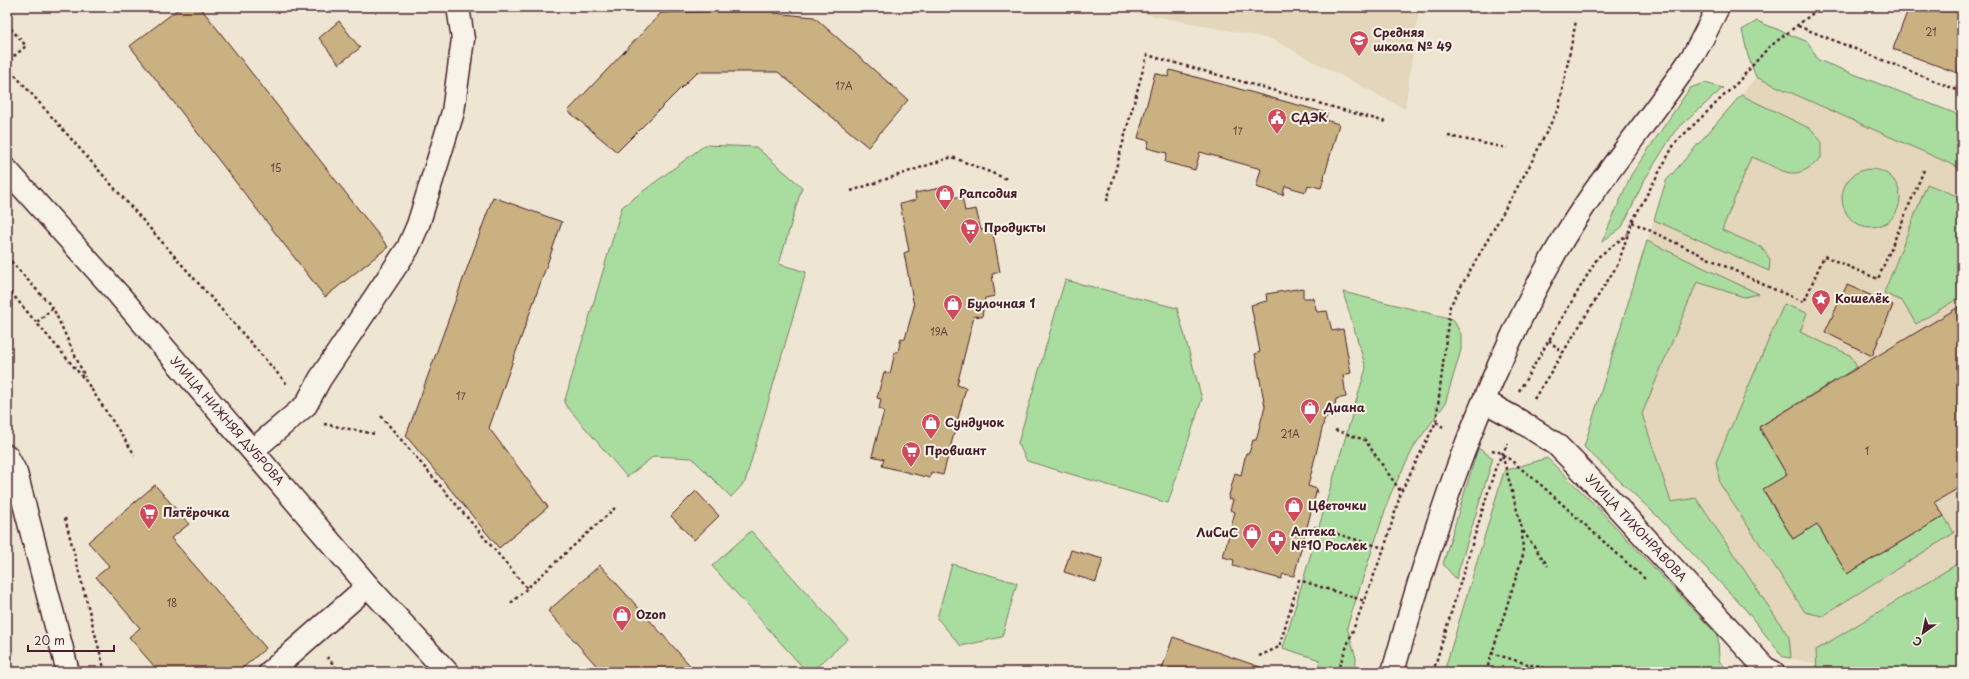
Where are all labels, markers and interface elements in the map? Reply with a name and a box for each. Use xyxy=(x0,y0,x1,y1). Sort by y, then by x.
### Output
place label: Средняя школа № 49 xyxy=(1373,23,1452,55)
house number: 21 xyxy=(1925,24,1937,39)
school or university icon: Средняя школа № 49 xyxy=(1348,29,1370,57)
house number: 17А xyxy=(835,78,853,93)
public building icon: СДЭК xyxy=(1266,107,1288,135)
place label: СДЭК xyxy=(1291,108,1327,126)
house number: 17 xyxy=(1233,123,1244,138)
house number: 15 xyxy=(271,160,281,175)
shop icon: Рапсодия xyxy=(934,183,956,211)
place label: Рапсодия xyxy=(959,184,1018,202)
supermarket icon: Продукты xyxy=(959,217,981,245)
place label: Продукты xyxy=(984,218,1046,236)
place icon: Кошелёк xyxy=(1810,288,1832,316)
place label: Кошелёк xyxy=(1835,289,1890,307)
shop icon: Булочная 1 xyxy=(942,293,964,321)
place label: Булочная 1 xyxy=(967,294,1035,312)
house number: 19А xyxy=(930,324,948,339)
street label: УЛИЦА НИЖНЯЯ ДУБРОВА xyxy=(167,352,289,489)
house number: 17 xyxy=(456,388,467,403)
shop icon: Диана xyxy=(1299,397,1321,425)
place label: Диана xyxy=(1323,398,1366,416)
shop icon: Сундучок xyxy=(920,412,942,440)
place label: Сундучок xyxy=(945,413,1004,431)
house number: 21А xyxy=(1280,426,1300,441)
supermarket icon: Провиант xyxy=(900,440,922,468)
place label: Провиант xyxy=(925,441,987,459)
house number: 1 xyxy=(1865,443,1869,458)
street label: УЛИЦА ТИХОНРАВОВА xyxy=(1582,470,1692,585)
shop icon: Цветочки xyxy=(1283,495,1305,523)
place label: Цветочки xyxy=(1308,496,1367,514)
supermarket icon: Пятёрочка xyxy=(138,502,160,530)
place label: Пятёрочка xyxy=(163,503,230,521)
shop icon: ЛиСиС xyxy=(1241,522,1263,550)
place label: Аптека №10 Рослек xyxy=(1291,522,1368,554)
place label: ЛиСиС xyxy=(1196,523,1238,541)
pharmacy icon: Аптека №10 Рослек xyxy=(1266,528,1288,556)
house number: 18 xyxy=(167,595,177,610)
shop icon: Ozon xyxy=(611,604,633,632)
place label: Ozon xyxy=(636,605,666,623)
north arrow xyxy=(1903,613,1943,653)
scale bar xyxy=(28,627,114,653)
text: 20 m xyxy=(34,631,65,649)
text: С xyxy=(1909,632,1925,651)

